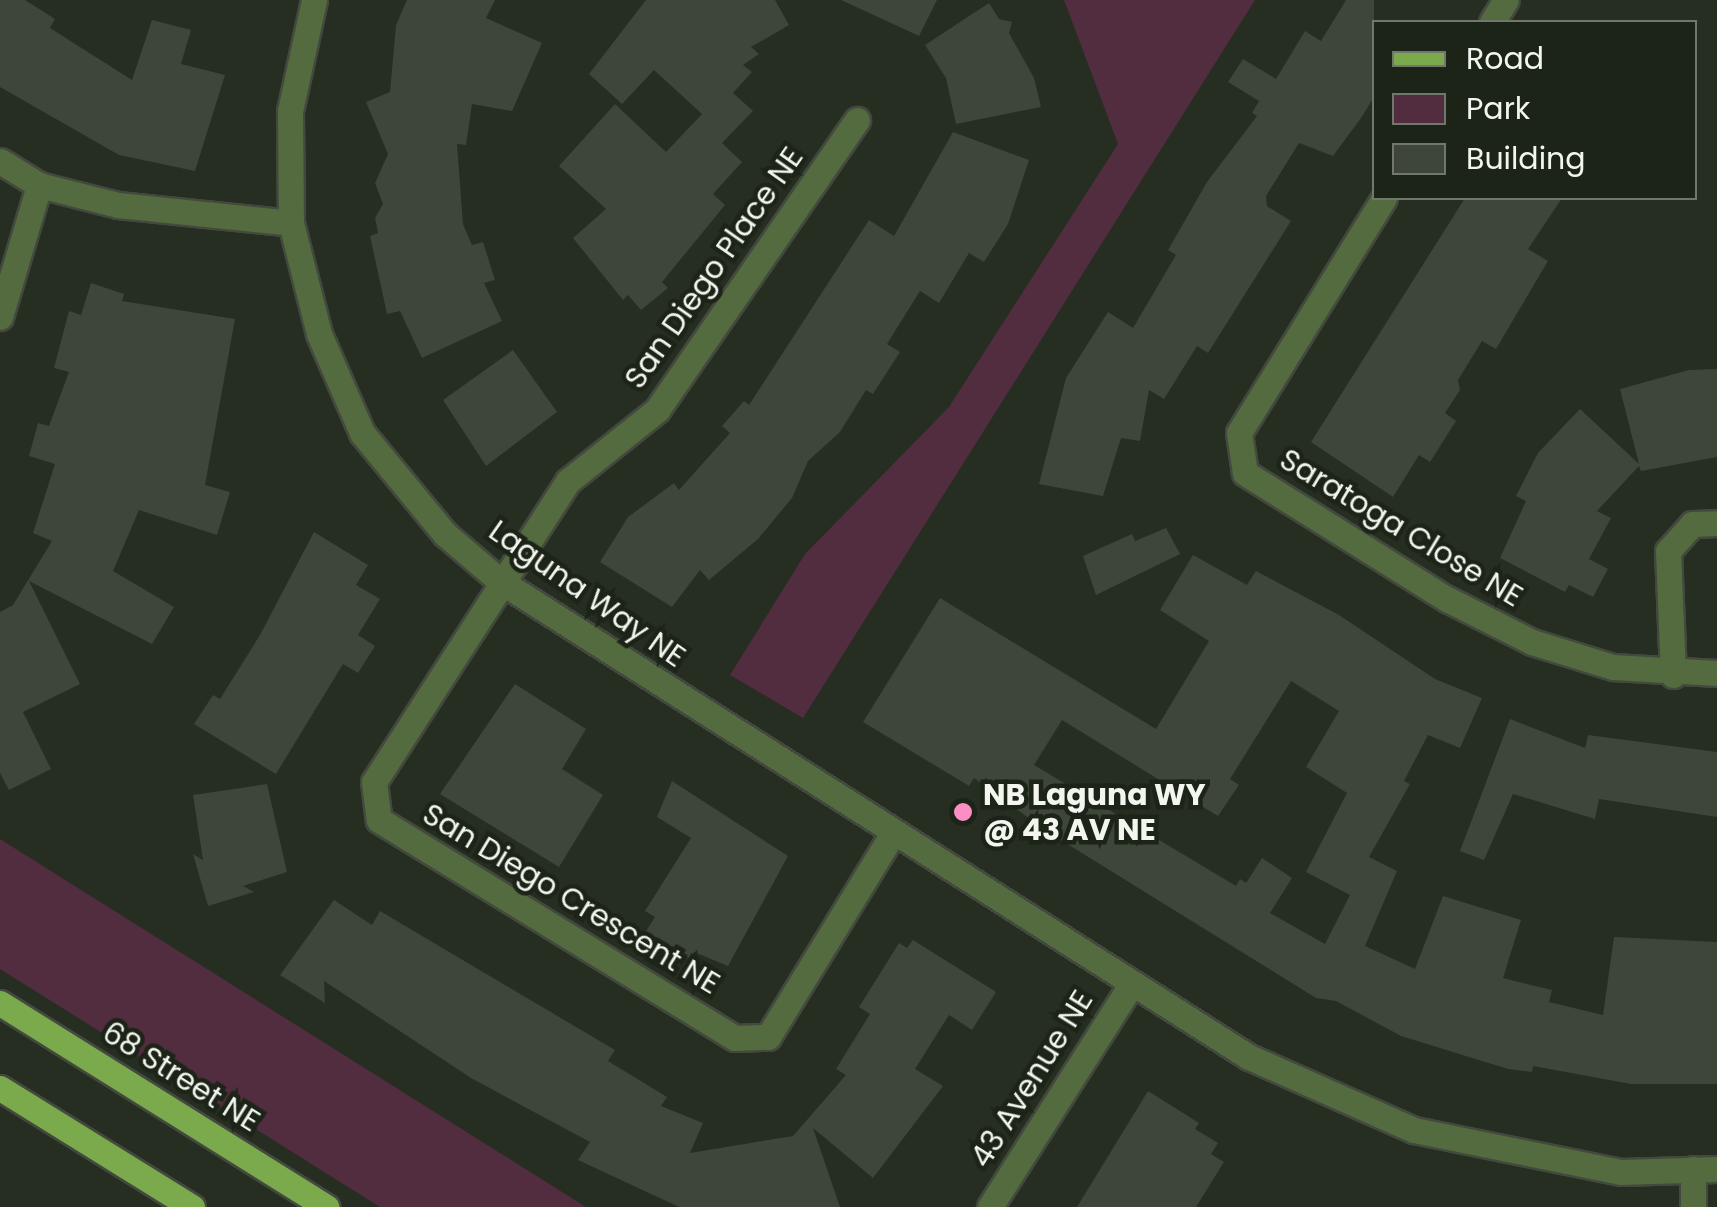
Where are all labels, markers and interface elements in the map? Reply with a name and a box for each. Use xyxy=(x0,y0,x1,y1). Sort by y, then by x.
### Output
legend xyxy=(1372,20,1697,200)
text: Road xyxy=(1466,37,1544,80)
text: Park xyxy=(1466,87,1530,130)
text: Building xyxy=(1466,137,1586,180)
street label: San Diego Place NE xyxy=(617,140,811,396)
street label: Saratoga Close NE xyxy=(1273,441,1529,615)
street label: Laguna Way NE xyxy=(482,513,692,675)
place label: NB Laguna WY @ 43 AV NE xyxy=(983,777,1206,848)
street label: San Diego Crescent NE xyxy=(416,796,726,1002)
marker: NB Laguna WY @ 43 AV NE xyxy=(952,801,974,823)
street label: 43 Avenue NE xyxy=(963,984,1101,1174)
street label: 68 Street NE xyxy=(96,1014,266,1140)

